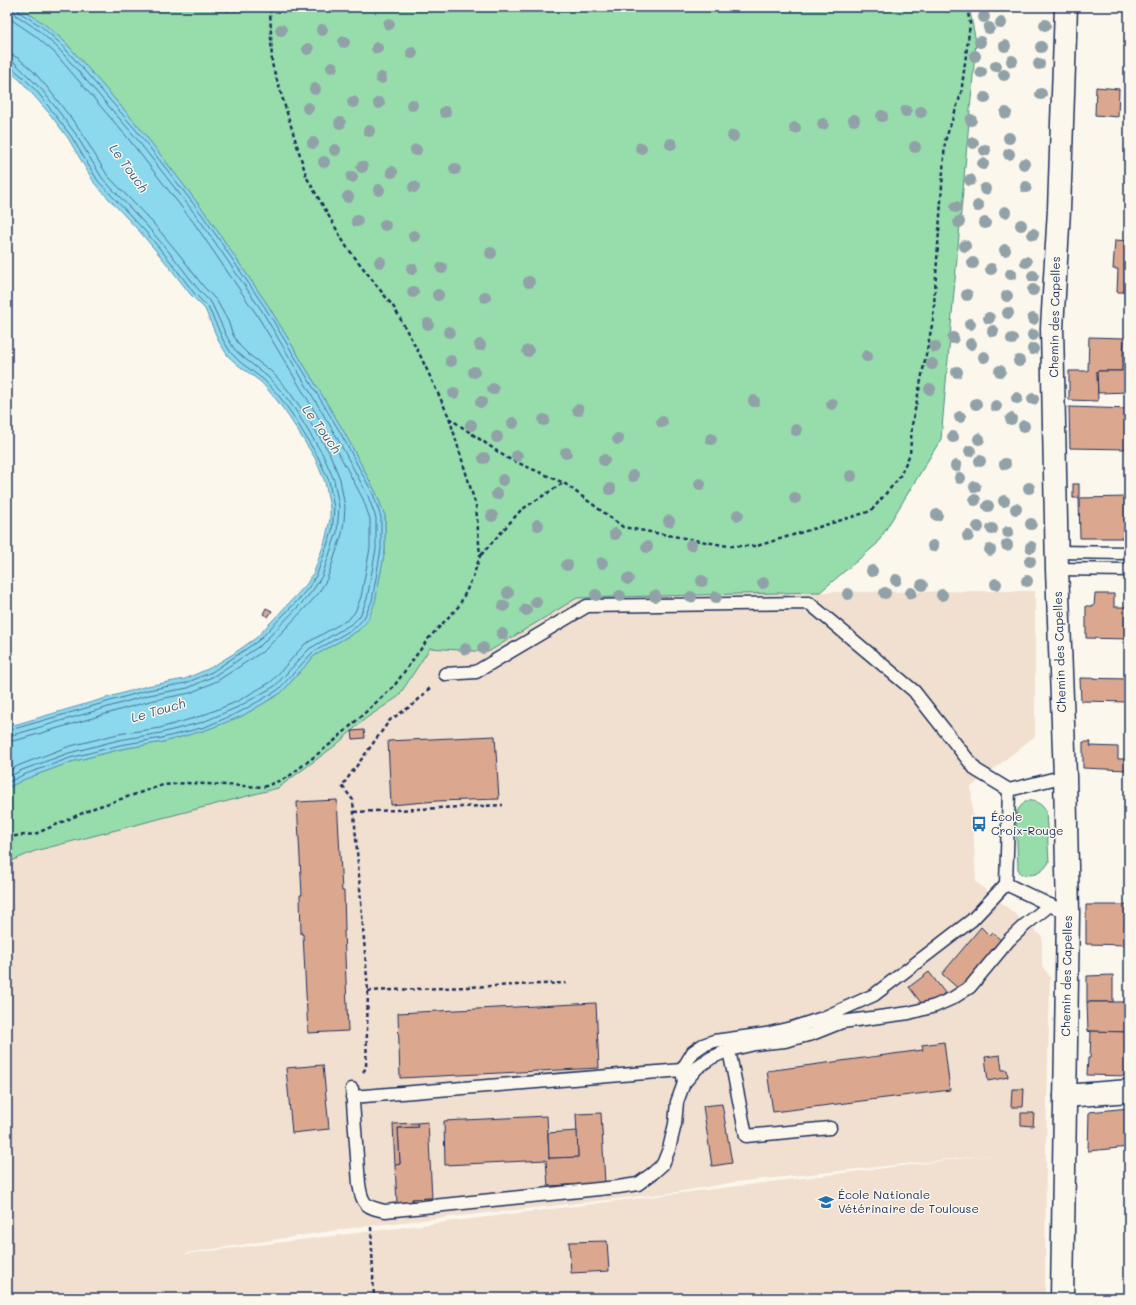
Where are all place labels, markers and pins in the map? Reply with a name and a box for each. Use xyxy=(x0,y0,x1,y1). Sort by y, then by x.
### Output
place label: École Croix-Rouge xyxy=(991,808,1063,838)
bus stop icon: École Croix-Rouge xyxy=(970,815,988,833)
place label: École Nationale Vétérinaire de Toulouse xyxy=(838,1186,979,1216)
school or university icon: École Nationale Vétérinaire de Toulouse xyxy=(817,1193,835,1211)

